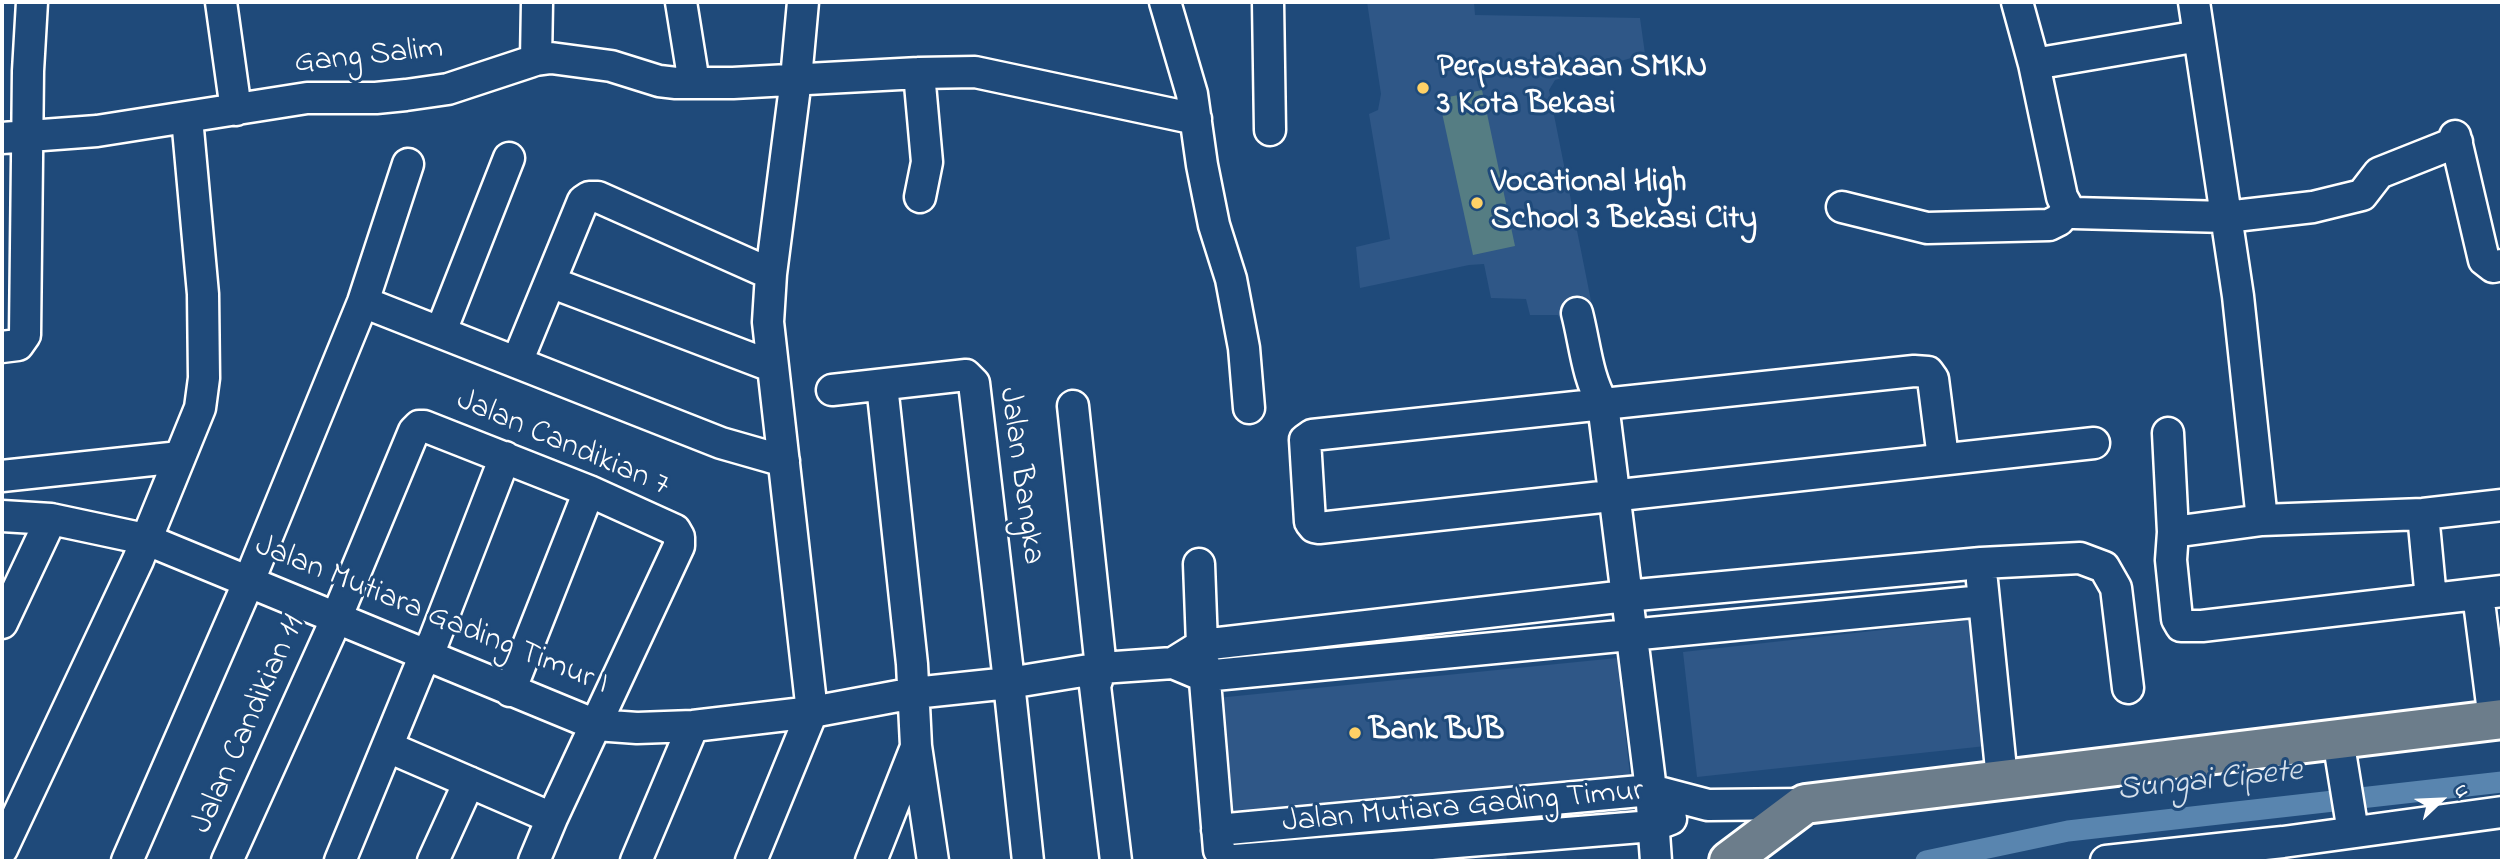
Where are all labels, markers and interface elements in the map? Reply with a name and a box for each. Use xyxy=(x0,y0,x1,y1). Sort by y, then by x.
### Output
street label: Gang Salim xyxy=(293,31,445,85)
place label: Perpustakaan SMKN 3 Kota Bekasi xyxy=(1437,51,1707,126)
marker: Perpustakaan SMKN 3 Kota Bekasi xyxy=(1415,80,1431,96)
place label: Vocational High School 3 Bekasi City xyxy=(1491,166,1757,241)
marker: Vocational High School 3 Bekasi City xyxy=(1469,195,1485,211)
street label: Jalan Candikian 7 xyxy=(450,383,674,507)
street label: Jalan Bangka xyxy=(988,385,1050,567)
street label: Jalan Mutiara Gading Timur I xyxy=(249,528,613,706)
street label: Jalan Candikian 11 xyxy=(185,610,315,840)
place label: Bank BJB xyxy=(1369,714,1504,752)
marker: Bank BJB xyxy=(1347,725,1363,741)
water label: Sungai Cipete xyxy=(2116,754,2304,812)
north arrow xyxy=(2406,765,2476,835)
street label: Jalan Mutiara Gading Timur xyxy=(1281,774,1645,844)
text: U xyxy=(2446,781,2476,802)

